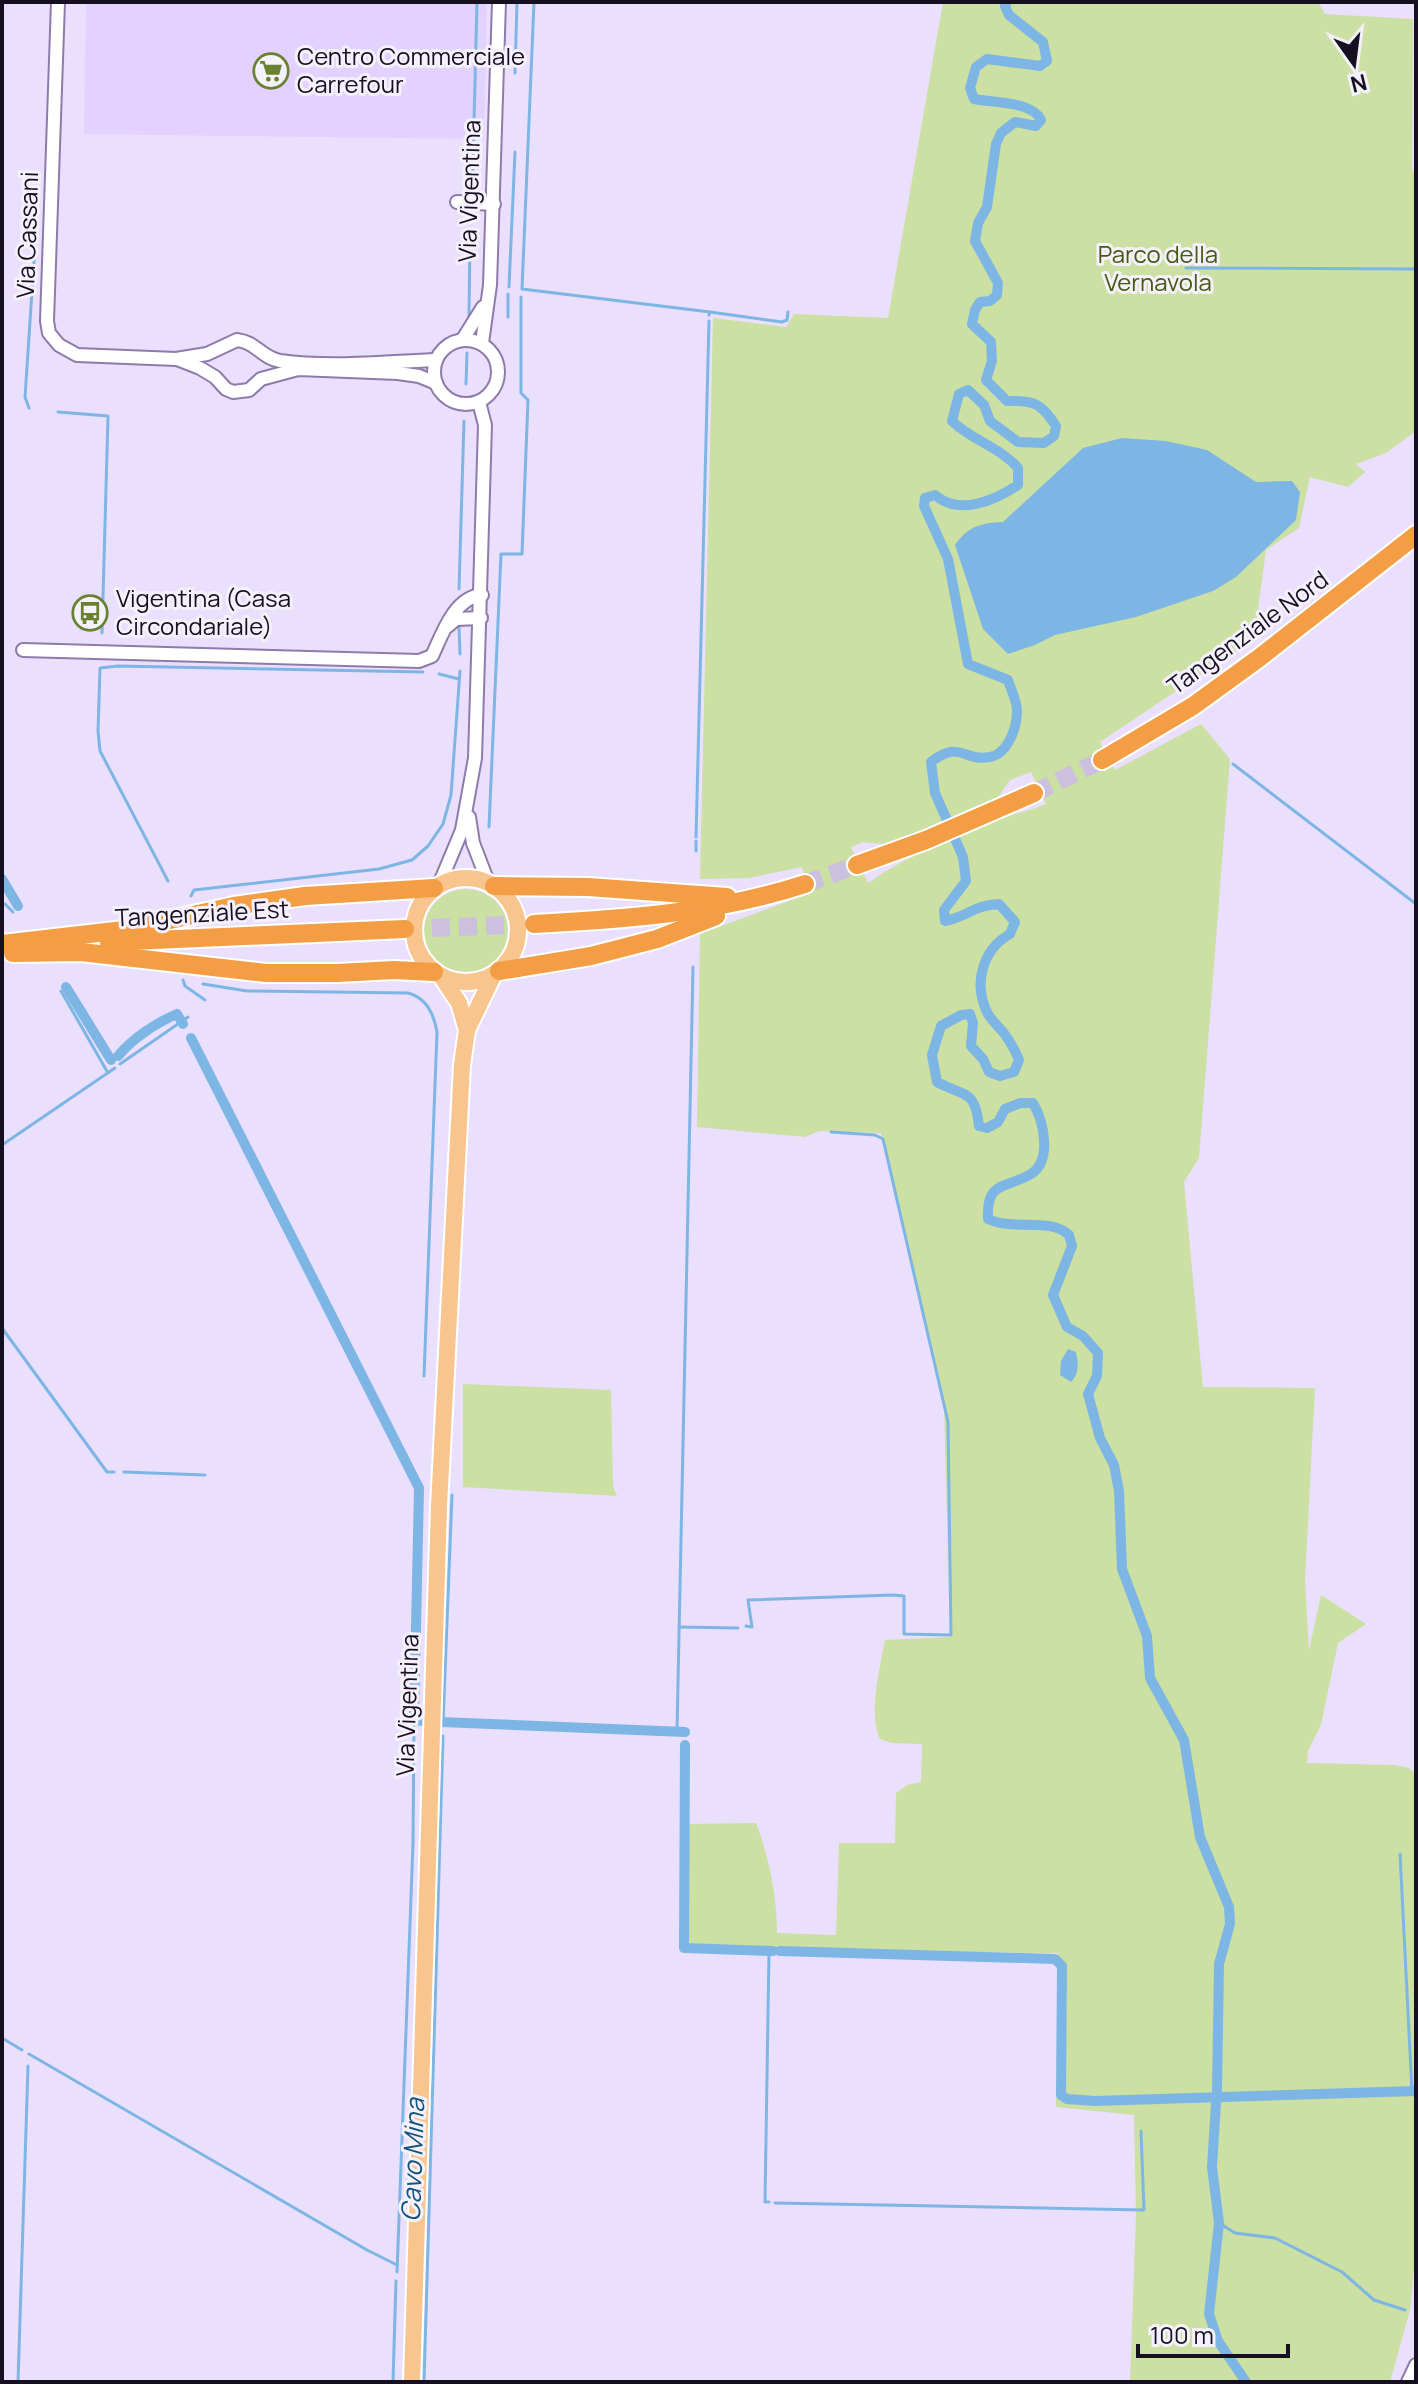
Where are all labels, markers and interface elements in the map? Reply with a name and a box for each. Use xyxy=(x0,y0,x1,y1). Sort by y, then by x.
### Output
north arrow xyxy=(1314,24,1394,104)
place label: Centro Commerciale Carrefour xyxy=(297,39,525,100)
supermarket icon: Centro Commerciale Carrefour xyxy=(252,52,290,90)
text: N xyxy=(1348,67,1370,100)
street label: Via Vigentina xyxy=(450,119,487,263)
street label: Via Cassani xyxy=(8,171,45,299)
park label: Parco della Vernavola xyxy=(1098,237,1218,298)
street label: Tangenziale Nord xyxy=(1160,562,1334,701)
place label: Vigentina (Casa Circondariale) xyxy=(116,581,291,642)
bus stop icon: Vigentina (Casa Circondariale) xyxy=(71,594,109,632)
street label: Tangenziale Est xyxy=(114,891,290,934)
street label: Via Vigentina xyxy=(388,1633,425,1777)
water label: Cavo Mina xyxy=(392,2096,432,2222)
scale bar xyxy=(1138,2308,1288,2358)
text: 100 m xyxy=(1150,2318,1214,2351)

